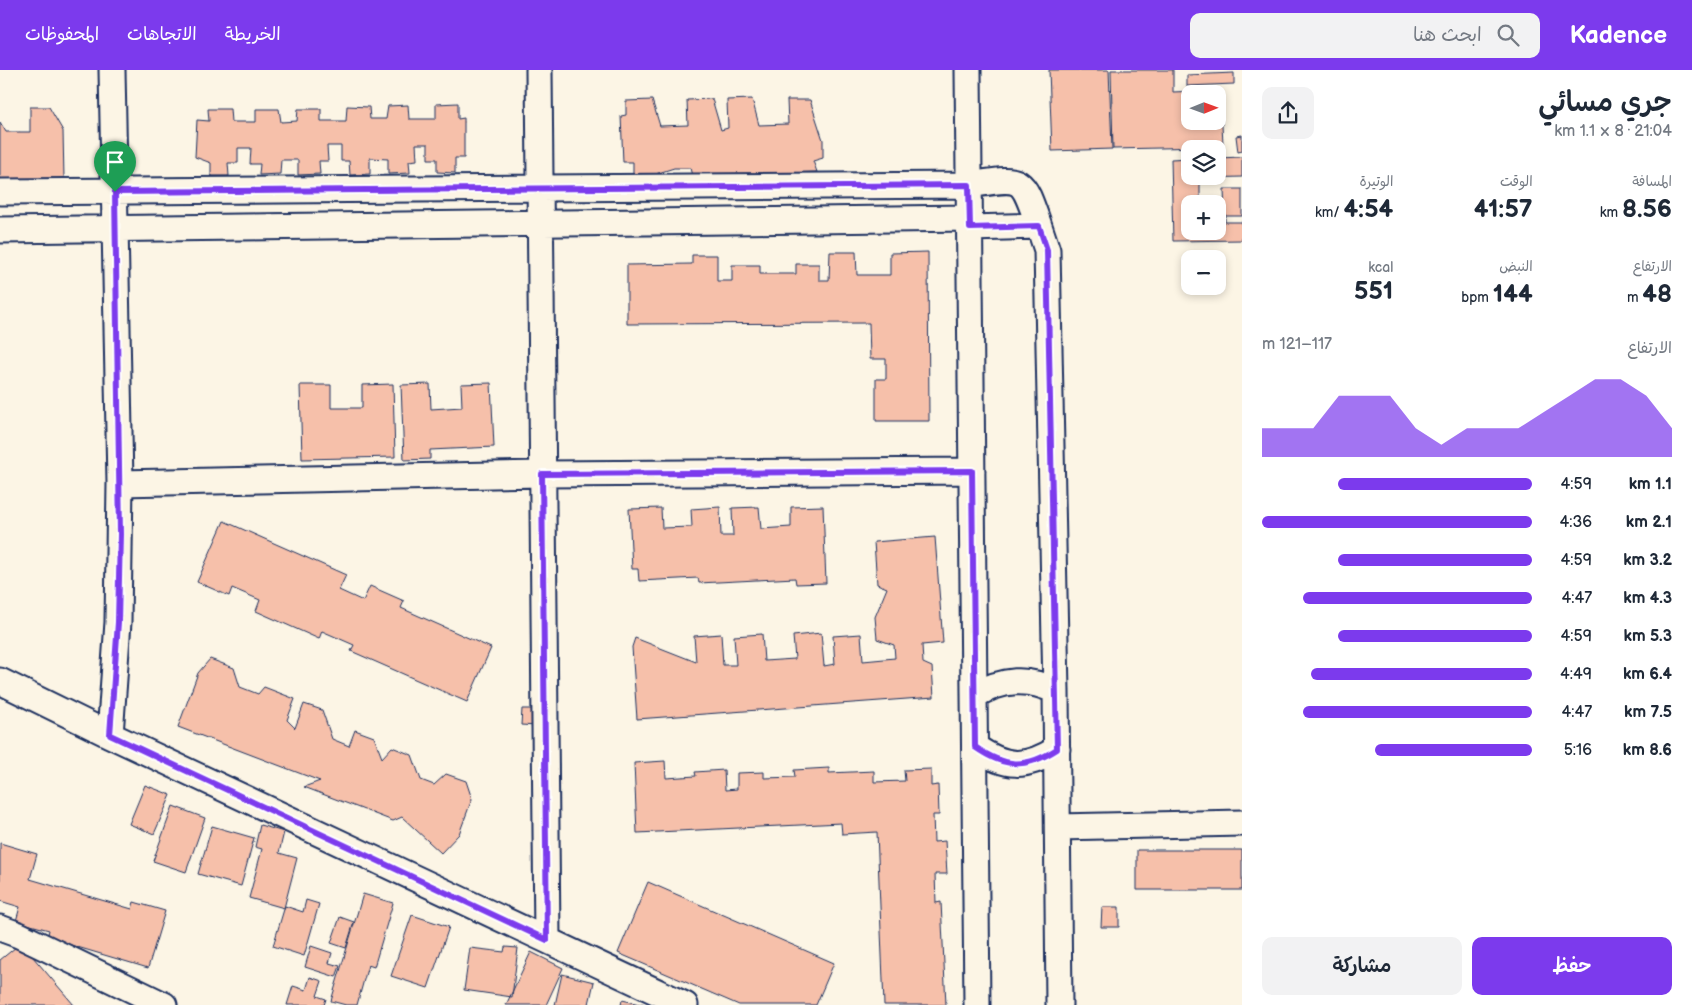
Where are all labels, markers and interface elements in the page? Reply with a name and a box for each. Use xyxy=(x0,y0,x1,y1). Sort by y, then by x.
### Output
search box xyxy=(1190,13,1540,58)
icon: search xyxy=(1494,21,1522,49)
text: Kadence xyxy=(1570,21,1667,50)
text: المحفوظات xyxy=(25,24,99,45)
text: الاتجاهات xyxy=(127,24,197,45)
text: الخريطة xyxy=(225,24,281,45)
text: ابحث هنا xyxy=(1413,24,1482,47)
north arrow xyxy=(1181,85,1226,130)
map controls xyxy=(1181,85,1226,295)
text: جري مسائي xyxy=(1538,86,1672,119)
button: share xyxy=(1262,87,1314,139)
text: 21:04 · 8 × 1.1 km xyxy=(1554,122,1672,141)
button: layers xyxy=(1181,140,1226,185)
pin xyxy=(94,141,136,192)
icon: arrive xyxy=(101,148,129,176)
text: الوتيرة xyxy=(1360,173,1393,190)
text: الوقت xyxy=(1500,173,1533,190)
text: المسافة xyxy=(1632,173,1672,190)
text: 4:54 xyxy=(1343,194,1393,225)
text: 41:57 xyxy=(1474,194,1533,225)
text: 8.56 xyxy=(1622,194,1672,225)
button: + xyxy=(1181,195,1226,240)
text: /km xyxy=(1315,204,1343,221)
text: km xyxy=(1600,204,1622,221)
button: − xyxy=(1181,250,1226,295)
text: النبض xyxy=(1499,258,1533,275)
text: الارتفاع xyxy=(1633,258,1672,275)
text: kcal xyxy=(1368,259,1393,276)
text: 551 xyxy=(1354,276,1393,307)
text: 144 xyxy=(1493,279,1533,310)
text: 48 xyxy=(1642,279,1672,310)
text: bpm xyxy=(1461,289,1493,306)
text: m xyxy=(1627,289,1642,306)
text: 117–121 m xyxy=(1262,335,1332,354)
text: الارتفاع xyxy=(1627,339,1672,358)
text: 4:59 xyxy=(1561,475,1592,494)
text: 1.1 km xyxy=(1629,475,1672,494)
text: 4:36 xyxy=(1559,513,1592,532)
text: 2.1 km xyxy=(1626,513,1672,532)
text: 4:59 xyxy=(1561,551,1592,570)
text: 3.2 km xyxy=(1623,551,1672,570)
text: 4:47 xyxy=(1561,589,1592,608)
text: 4.3 km xyxy=(1623,589,1672,608)
text: 4:59 xyxy=(1561,627,1592,646)
text: 5.3 km xyxy=(1624,627,1672,646)
text: 4:49 xyxy=(1560,665,1592,684)
text: 6.4 km xyxy=(1623,665,1672,684)
text: 4:47 xyxy=(1561,703,1592,722)
text: 7.5 km xyxy=(1624,703,1672,722)
text: 5:16 xyxy=(1564,741,1592,760)
text: 8.6 km xyxy=(1623,741,1672,760)
button: مشاركة xyxy=(1262,937,1462,995)
button: حفظ xyxy=(1472,937,1672,995)

